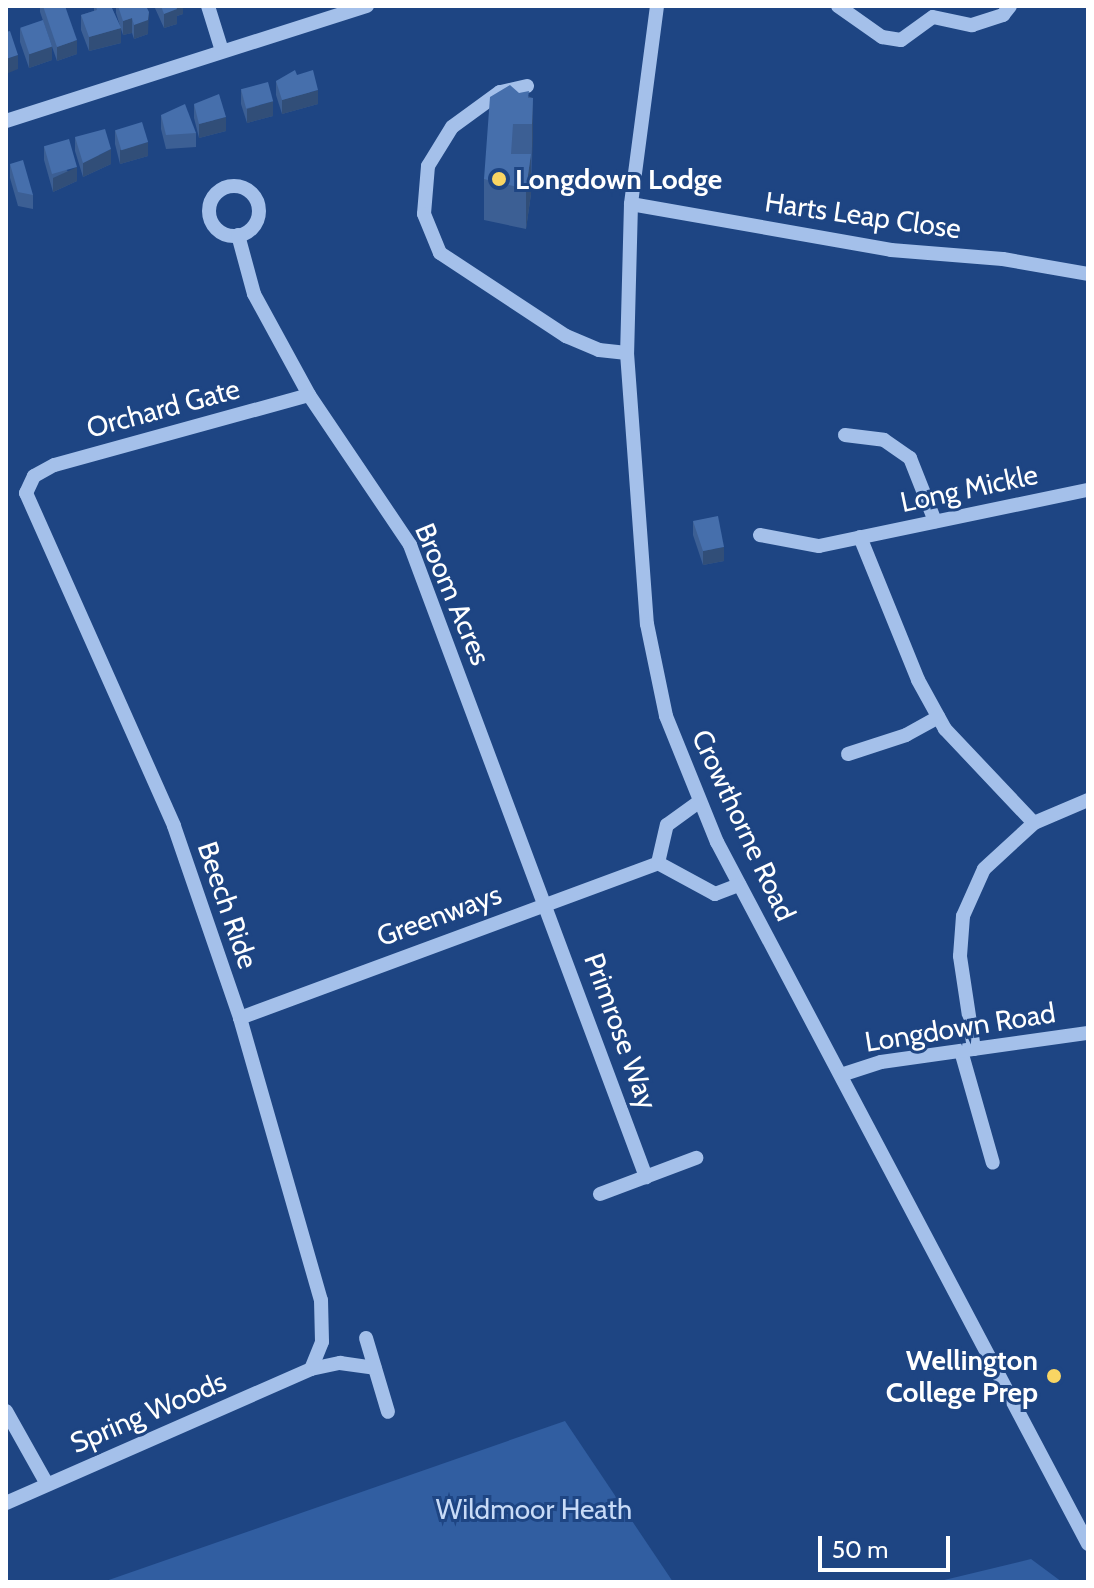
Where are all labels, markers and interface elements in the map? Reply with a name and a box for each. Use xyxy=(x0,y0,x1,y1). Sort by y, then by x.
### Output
place label: Longdown Lodge xyxy=(515,162,722,196)
marker: Longdown Lodge xyxy=(490,170,508,188)
street label: Harts Leap Close xyxy=(763,185,963,245)
street label: Orchard Gate xyxy=(83,371,243,445)
street label: Long Mickle xyxy=(897,457,1041,519)
street label: Broom Acres xyxy=(408,518,498,670)
street label: Crowthorne Road xyxy=(685,724,803,926)
street label: Beech Ride xyxy=(191,837,265,973)
street label: Greenways xyxy=(372,877,506,953)
street label: Primrose Way xyxy=(577,948,665,1114)
street label: Longdown Road xyxy=(862,995,1058,1059)
place label: Wellington College Prep xyxy=(886,1343,1038,1409)
street label: Spring Woods xyxy=(65,1364,231,1460)
marker: Wellington College Prep xyxy=(1045,1367,1063,1385)
park label: Wildmoor Heath xyxy=(436,1492,632,1526)
scale bar xyxy=(822,1520,954,1570)
text: 50 m xyxy=(832,1535,888,1564)

